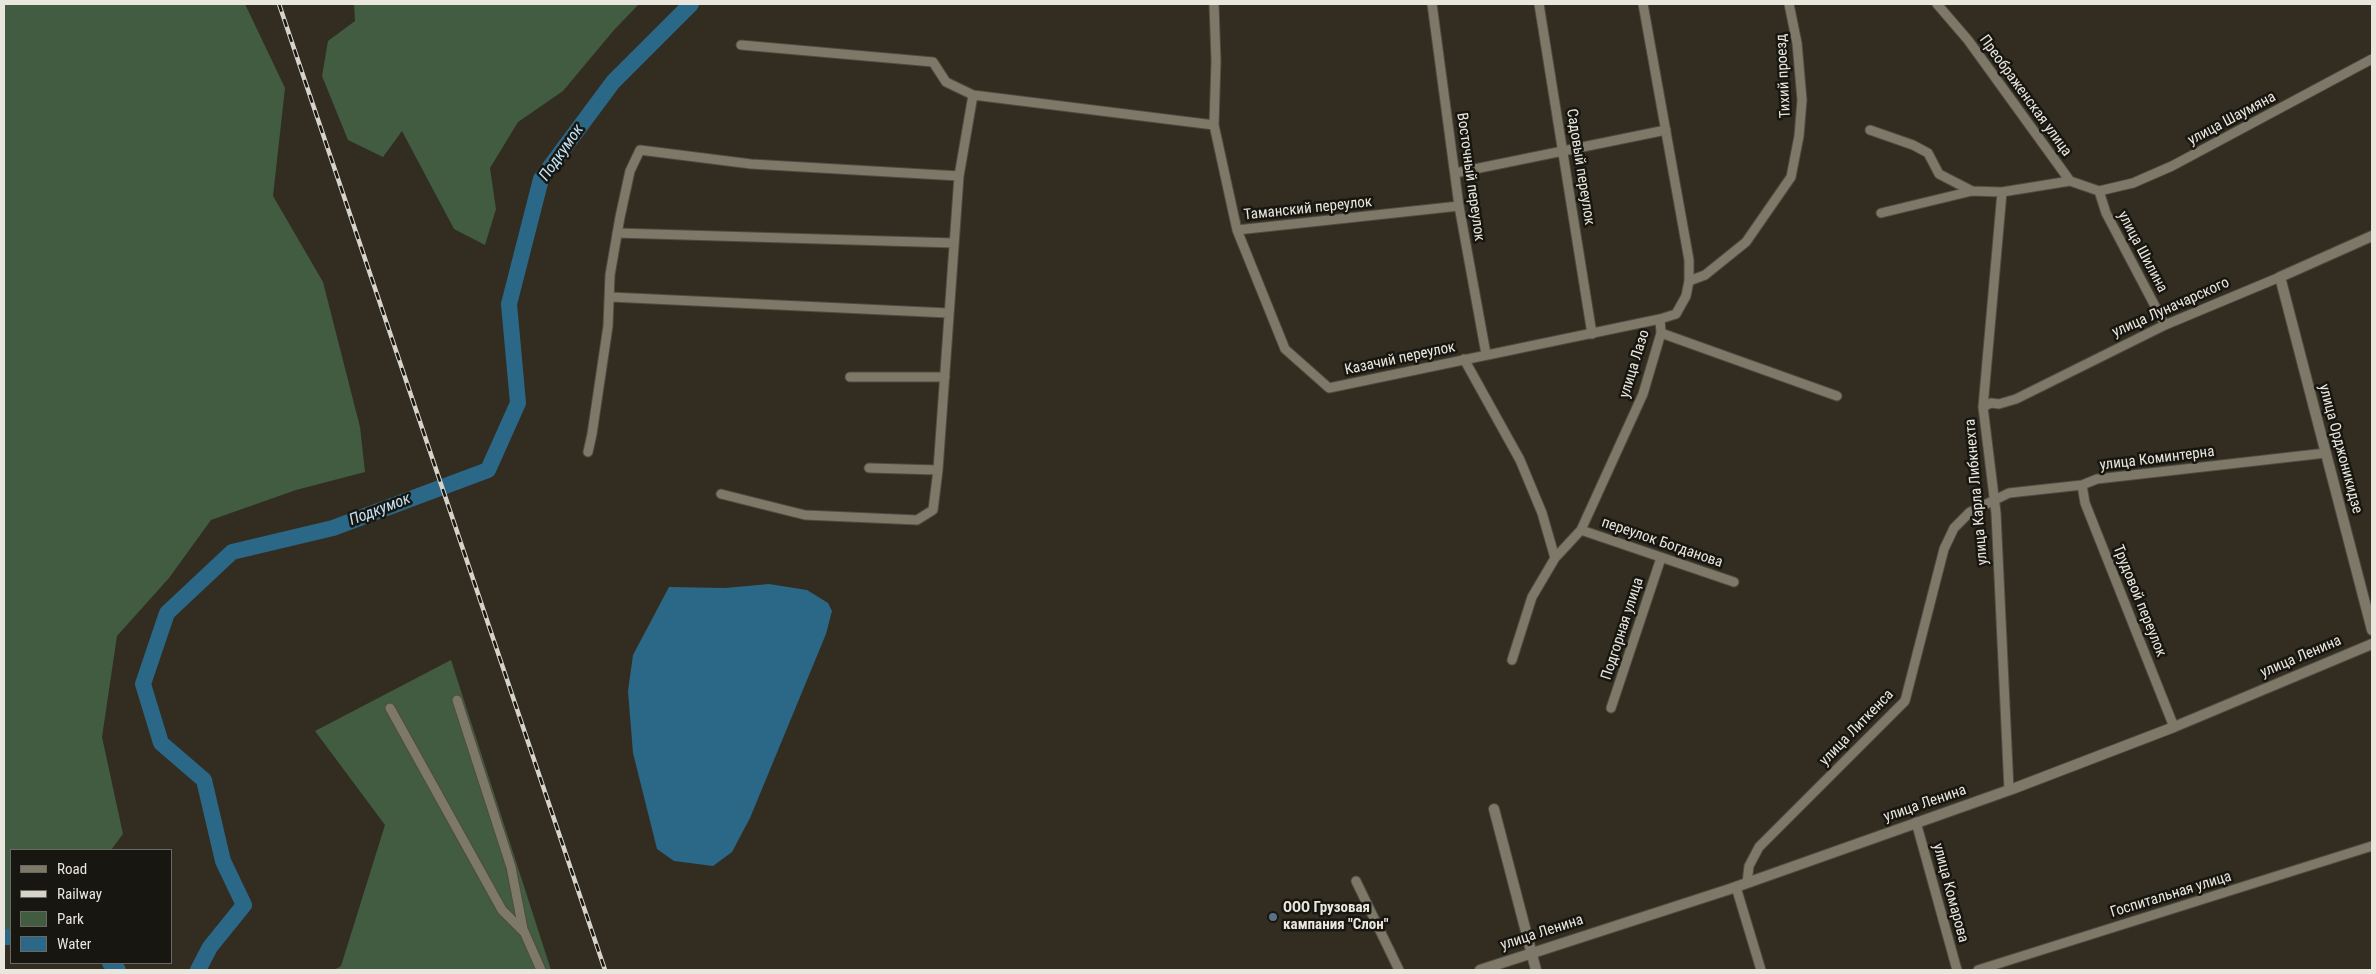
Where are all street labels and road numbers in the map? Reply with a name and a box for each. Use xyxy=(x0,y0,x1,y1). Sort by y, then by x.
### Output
street label: Преображенская улица xyxy=(1975,32,2075,160)
street label: Тихий проезд xyxy=(1773,33,1795,119)
street label: улица Шаумяна xyxy=(2185,88,2279,150)
street label: Садовый переулок xyxy=(1562,108,1598,226)
street label: Восточный переулок xyxy=(1452,112,1488,242)
street label: Таманский переулок xyxy=(1243,193,1373,225)
street label: улица Шилина xyxy=(2113,208,2171,296)
street label: улица Луначарского xyxy=(2110,274,2232,342)
street label: улица Лазо xyxy=(1616,328,1654,400)
street label: Казачий переулок xyxy=(1343,338,1457,380)
street label: улица Орджоникидзе xyxy=(2314,382,2366,516)
street label: улица Карла Либкнехта xyxy=(1962,418,1992,566)
street label: улица Коминтерна xyxy=(2099,443,2215,475)
street label: переулок Богданова xyxy=(1599,514,1725,572)
street label: Трудовой переулок xyxy=(2108,542,2170,660)
street label: Подгорная улица xyxy=(1598,576,1648,682)
street label: улица Ленина xyxy=(2258,632,2344,682)
street label: улица Литкенса xyxy=(1816,686,1898,770)
street label: улица Ленина xyxy=(1881,781,1969,827)
street label: улица Комарова xyxy=(1928,841,1972,945)
street label: Госпитальная улица xyxy=(2108,868,2234,922)
street label: улица Ленина xyxy=(1498,911,1586,955)

